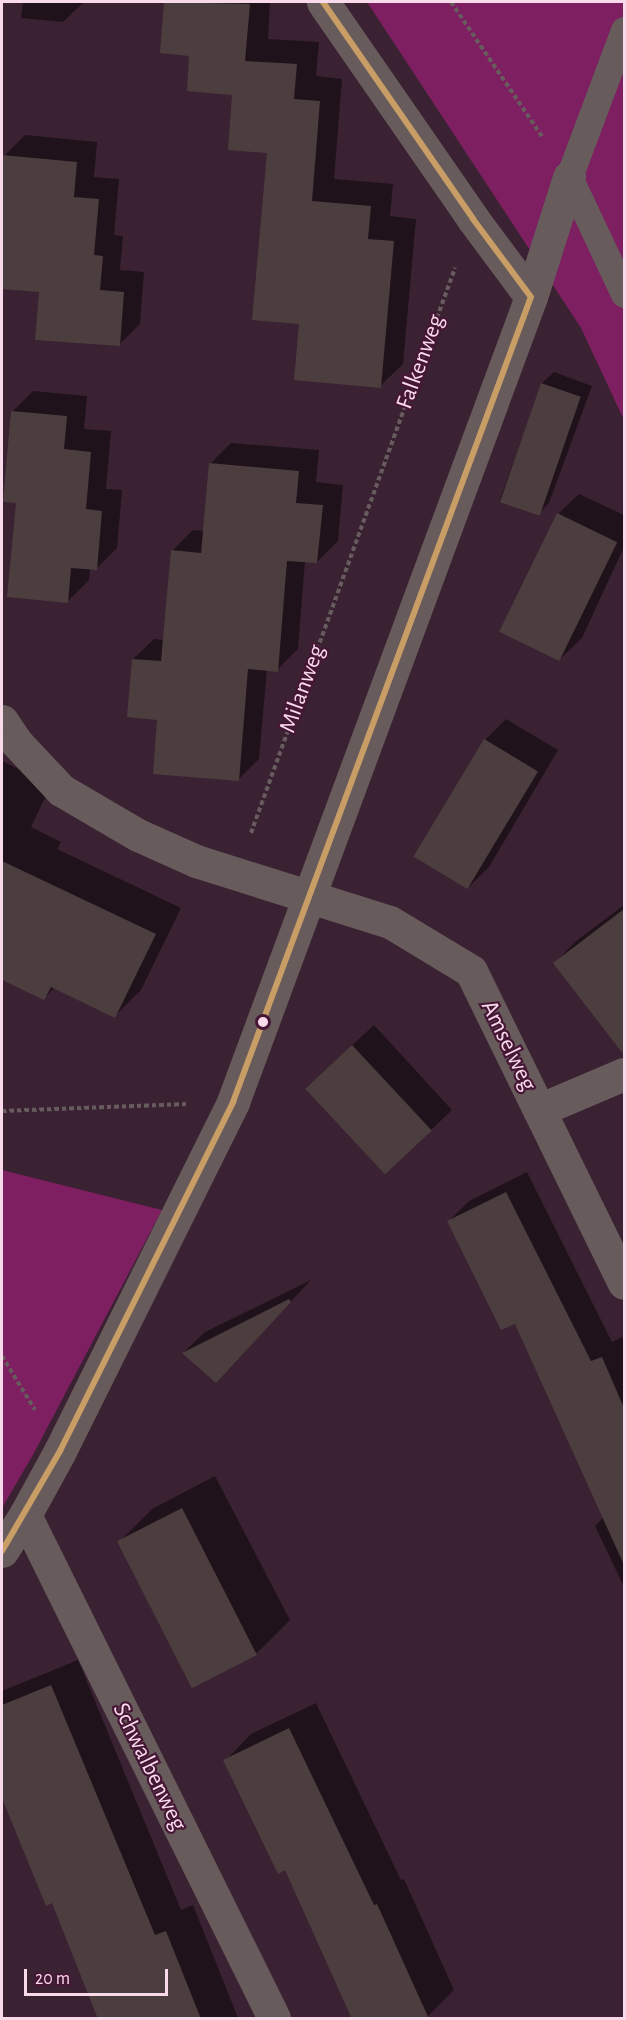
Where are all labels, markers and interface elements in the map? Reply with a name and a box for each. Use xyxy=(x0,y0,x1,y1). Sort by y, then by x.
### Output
street label: Falkenweg xyxy=(391,311,451,413)
street label: Milanweg xyxy=(274,641,332,737)
street label: Amselweg xyxy=(474,996,542,1096)
unlabelled marker xyxy=(257,1016,269,1028)
street label: Schwalbenweg xyxy=(106,1698,192,1836)
scale bar xyxy=(27,1957,171,1995)
text: 20 m xyxy=(35,1970,70,1988)

